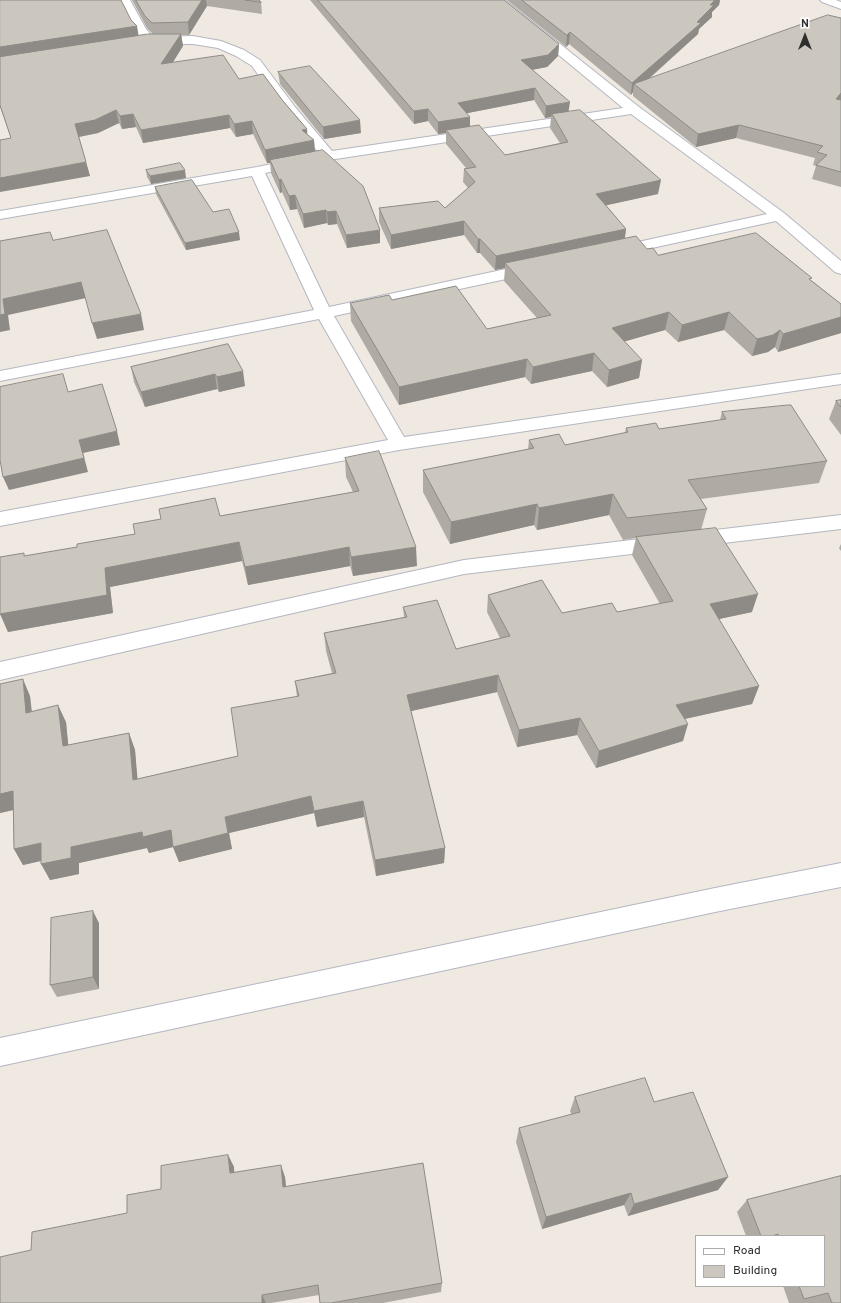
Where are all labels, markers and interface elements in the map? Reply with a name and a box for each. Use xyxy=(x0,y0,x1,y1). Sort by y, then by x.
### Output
north arrow xyxy=(785,16,825,56)
text: N xyxy=(801,17,809,31)
legend xyxy=(695,1235,825,1287)
text: Road xyxy=(733,1243,761,1259)
text: Building xyxy=(733,1263,777,1279)

